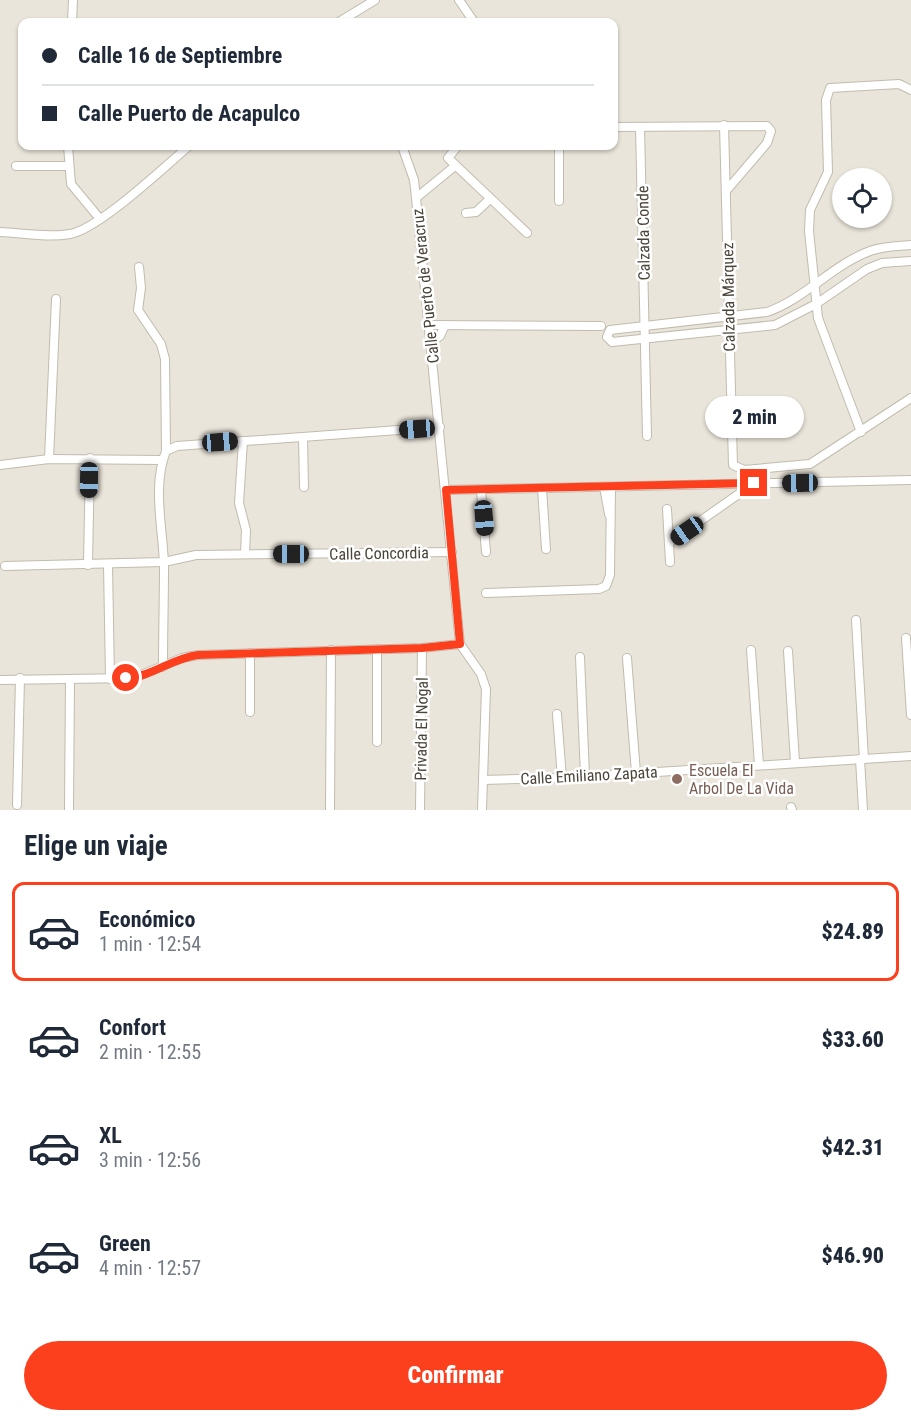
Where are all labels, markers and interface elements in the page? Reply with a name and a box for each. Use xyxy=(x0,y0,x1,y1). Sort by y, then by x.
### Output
text: Calle 16 de Septiembre xyxy=(78,43,282,68)
text: Calle Puerto de Acapulco xyxy=(78,101,300,126)
map controls xyxy=(832,168,892,228)
button: locate xyxy=(832,168,892,228)
street label: Calzada Conde xyxy=(633,186,654,280)
street label: Calle Puerto de Veracruz xyxy=(408,208,443,364)
street label: Calzada Márquez xyxy=(718,242,739,352)
callout: 2 min xyxy=(704,396,804,438)
text: 2 min xyxy=(732,405,777,429)
car xyxy=(398,419,436,439)
car xyxy=(201,432,239,452)
car xyxy=(80,462,98,498)
route end xyxy=(740,469,767,496)
car xyxy=(782,474,818,492)
car xyxy=(473,499,495,537)
car xyxy=(667,513,707,549)
street label: Calle Concordia xyxy=(329,543,429,564)
car xyxy=(273,545,309,563)
route start xyxy=(112,664,139,691)
street label: Privada El Nogal xyxy=(411,677,432,781)
place label: Escuela El Arbol De La Vida xyxy=(689,761,794,798)
street label: Calle Emiliano Zapata xyxy=(520,762,658,789)
marker: Escuela El Arbol De La Vida xyxy=(670,772,684,786)
text: Elige un viaje xyxy=(24,830,168,862)
icon: car xyxy=(27,905,81,959)
text: Económico xyxy=(99,907,195,932)
text: $24.89 xyxy=(822,919,884,944)
text: 1 min · 12:54 xyxy=(99,932,201,956)
icon: car xyxy=(27,1013,81,1067)
text: Confort xyxy=(99,1015,166,1040)
text: $33.60 xyxy=(822,1027,884,1052)
text: 2 min · 12:55 xyxy=(99,1040,201,1064)
icon: car xyxy=(27,1121,81,1175)
text: XL xyxy=(99,1123,122,1148)
text: $42.31 xyxy=(822,1135,884,1160)
text: 3 min · 12:56 xyxy=(99,1148,201,1172)
icon: car xyxy=(27,1229,81,1283)
text: Green xyxy=(99,1231,151,1256)
text: $46.90 xyxy=(822,1243,884,1268)
text: 4 min · 12:57 xyxy=(99,1256,201,1280)
button: Confirmar xyxy=(24,1341,887,1410)

